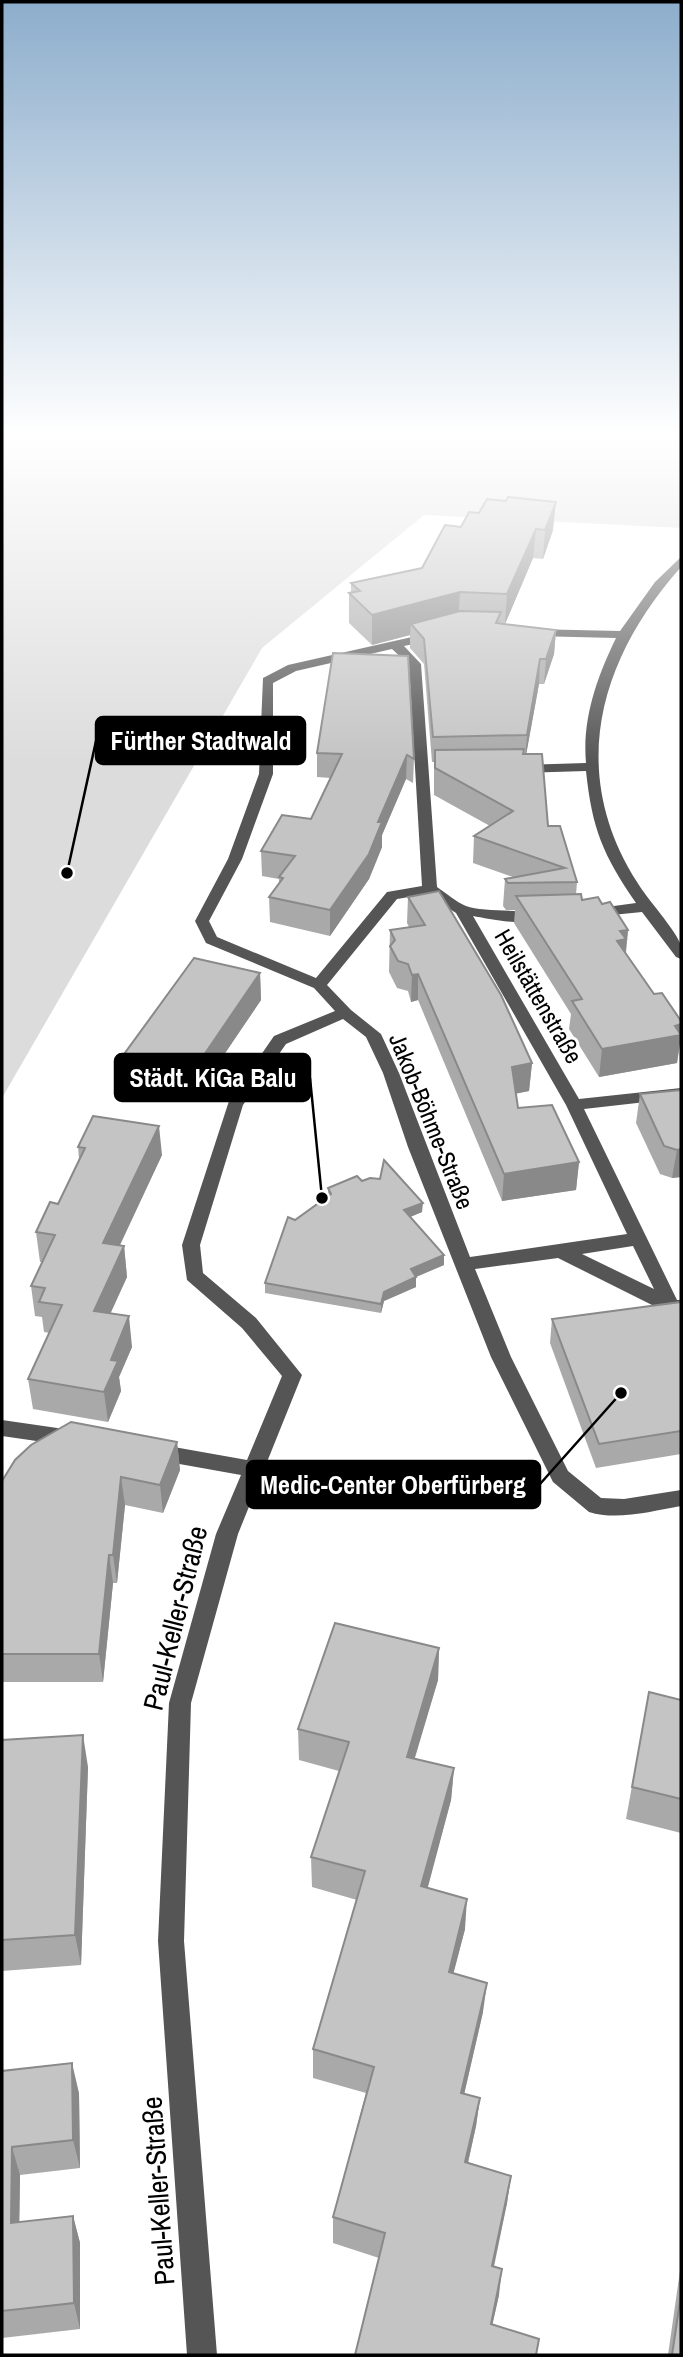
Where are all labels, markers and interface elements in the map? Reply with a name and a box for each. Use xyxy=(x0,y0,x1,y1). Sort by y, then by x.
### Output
callout: Fürther Stadtwald xyxy=(96,717,305,764)
text: Fürther Stadtwald xyxy=(110,723,292,758)
street label: Heilstättenstraße xyxy=(488,923,590,1069)
street label: Jakob-Böhme-Straße xyxy=(382,1028,482,1214)
callout: Städt. KiGa Balu xyxy=(115,1054,310,1101)
text: Städt. KiGa Balu xyxy=(129,1060,297,1095)
callout: Medic-Center Oberfürberg xyxy=(247,1461,540,1508)
text: Medic-Center Oberfürberg xyxy=(260,1467,526,1502)
street label: Paul-Keller-Straße xyxy=(134,1522,216,1714)
street label: Paul-Keller-Straße xyxy=(132,2095,184,2287)

